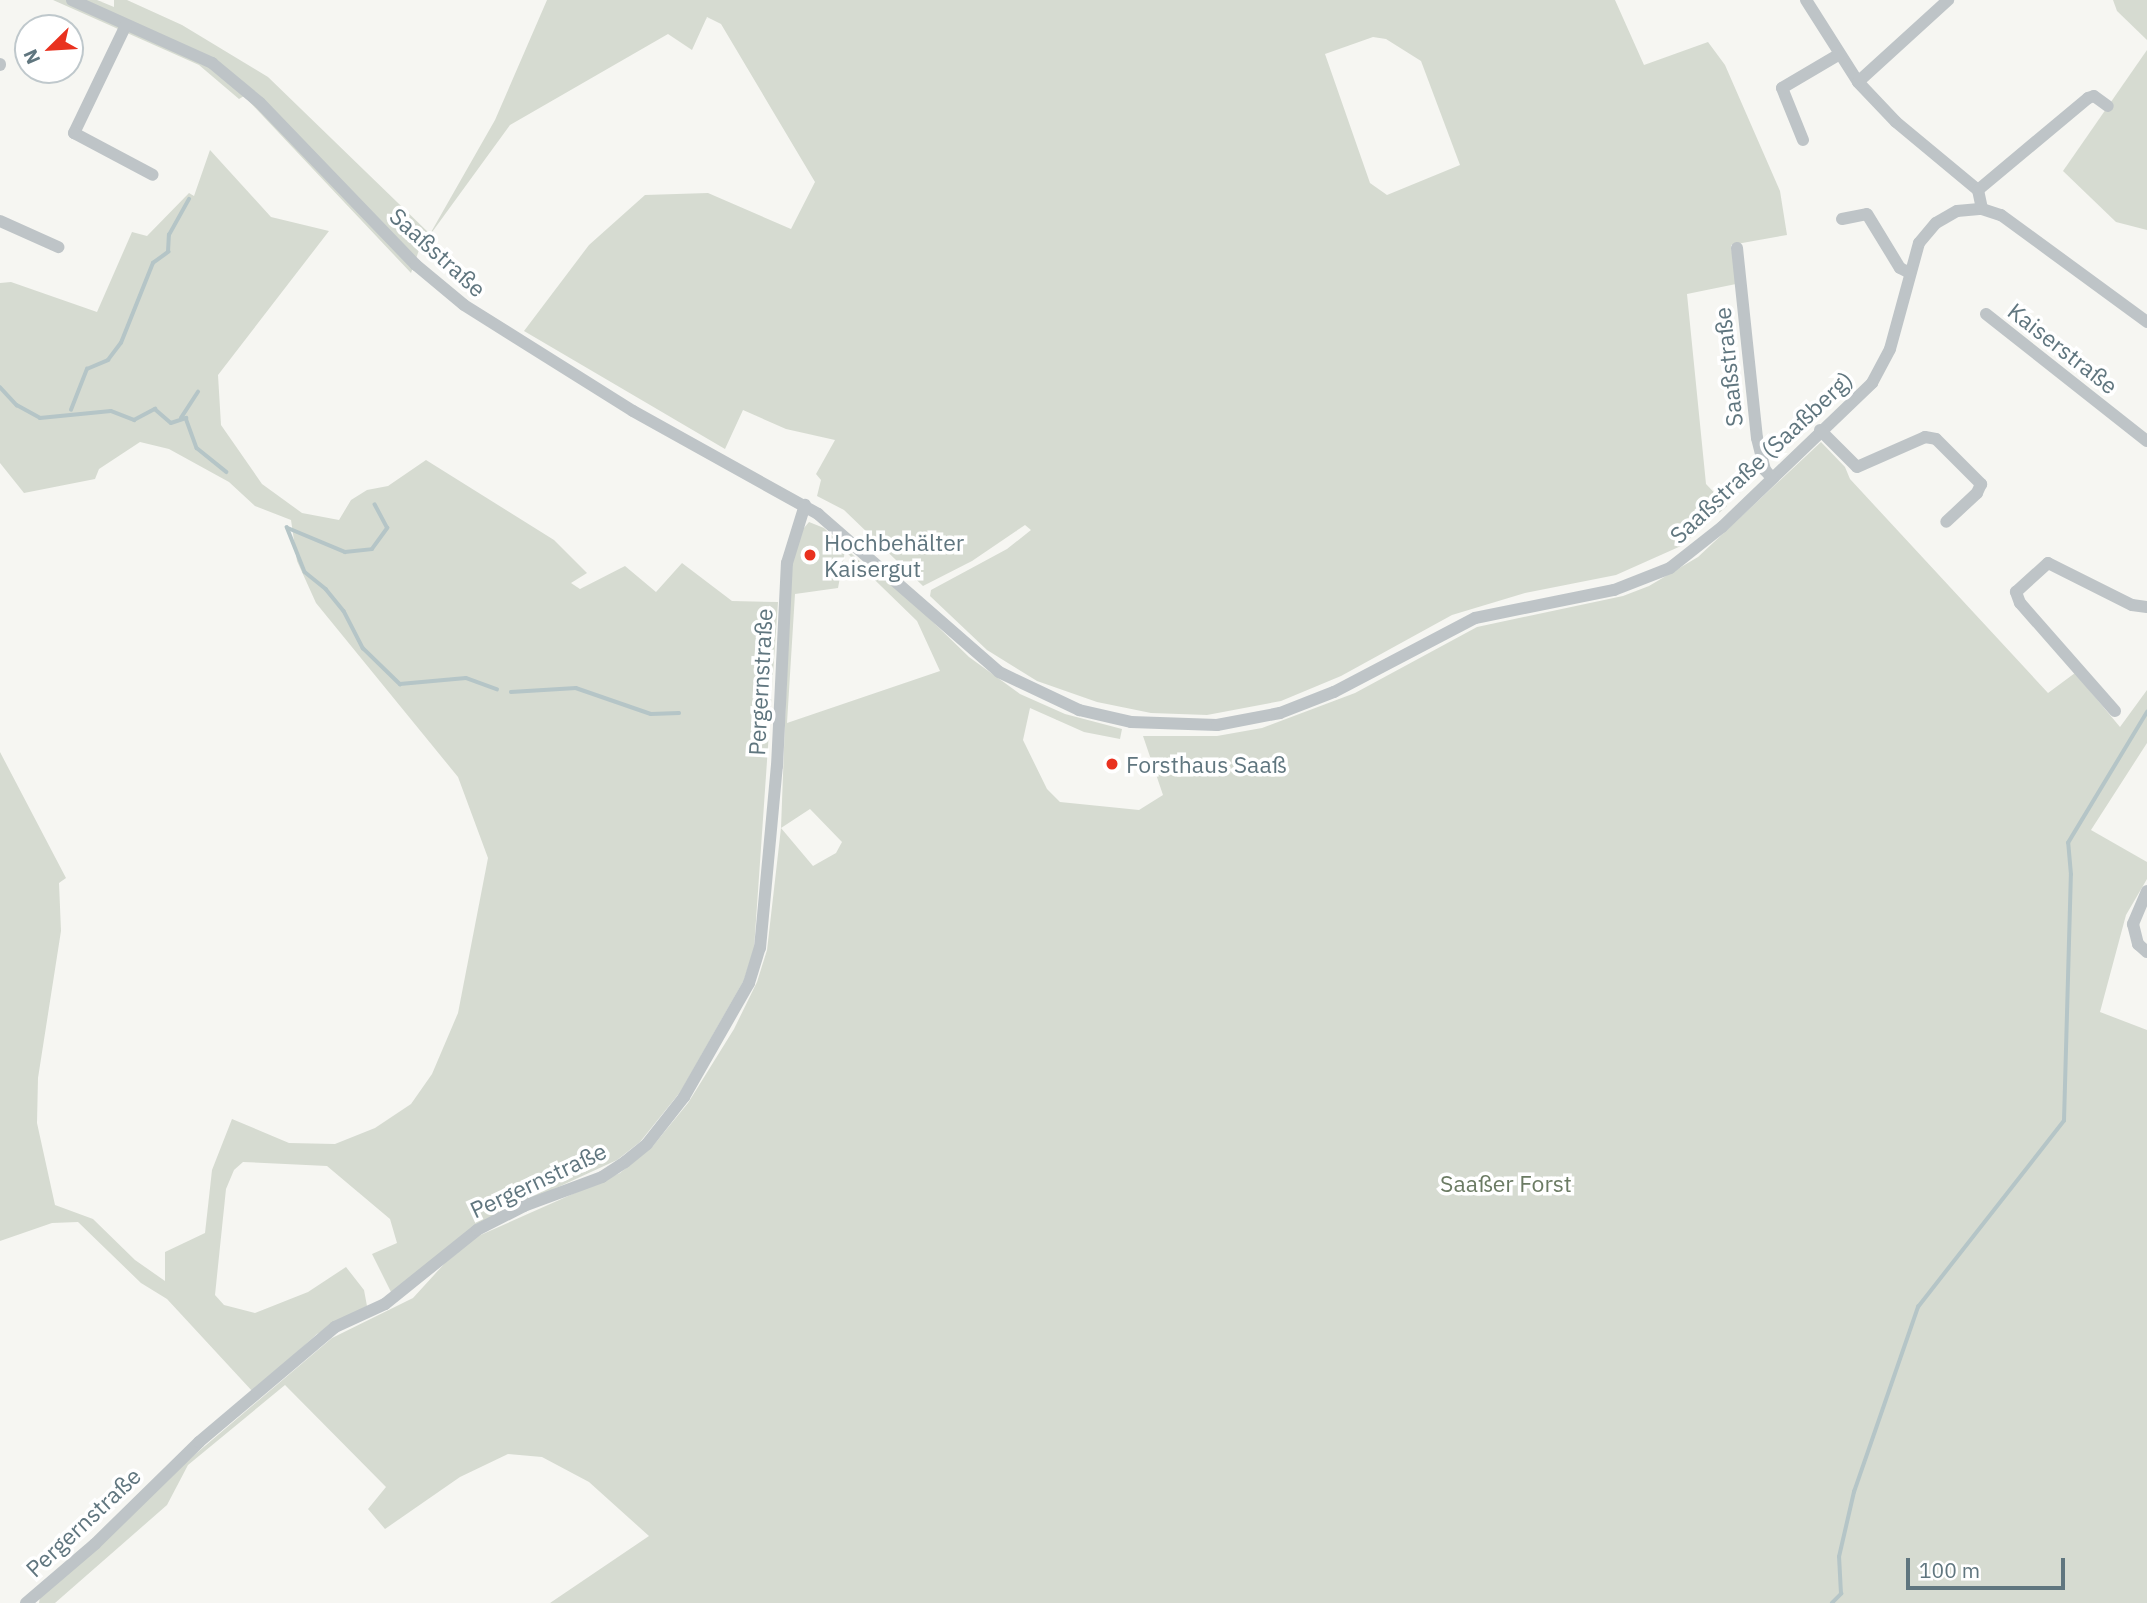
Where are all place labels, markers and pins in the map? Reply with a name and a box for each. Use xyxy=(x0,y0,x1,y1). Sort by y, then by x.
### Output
place label: Hochbehälter Kaisergut xyxy=(824,528,964,582)
marker: Hochbehälter Kaisergut xyxy=(802,547,818,563)
place label: Forsthaus Saaß xyxy=(1126,750,1286,778)
marker: Forsthaus Saaß xyxy=(1104,756,1120,772)

